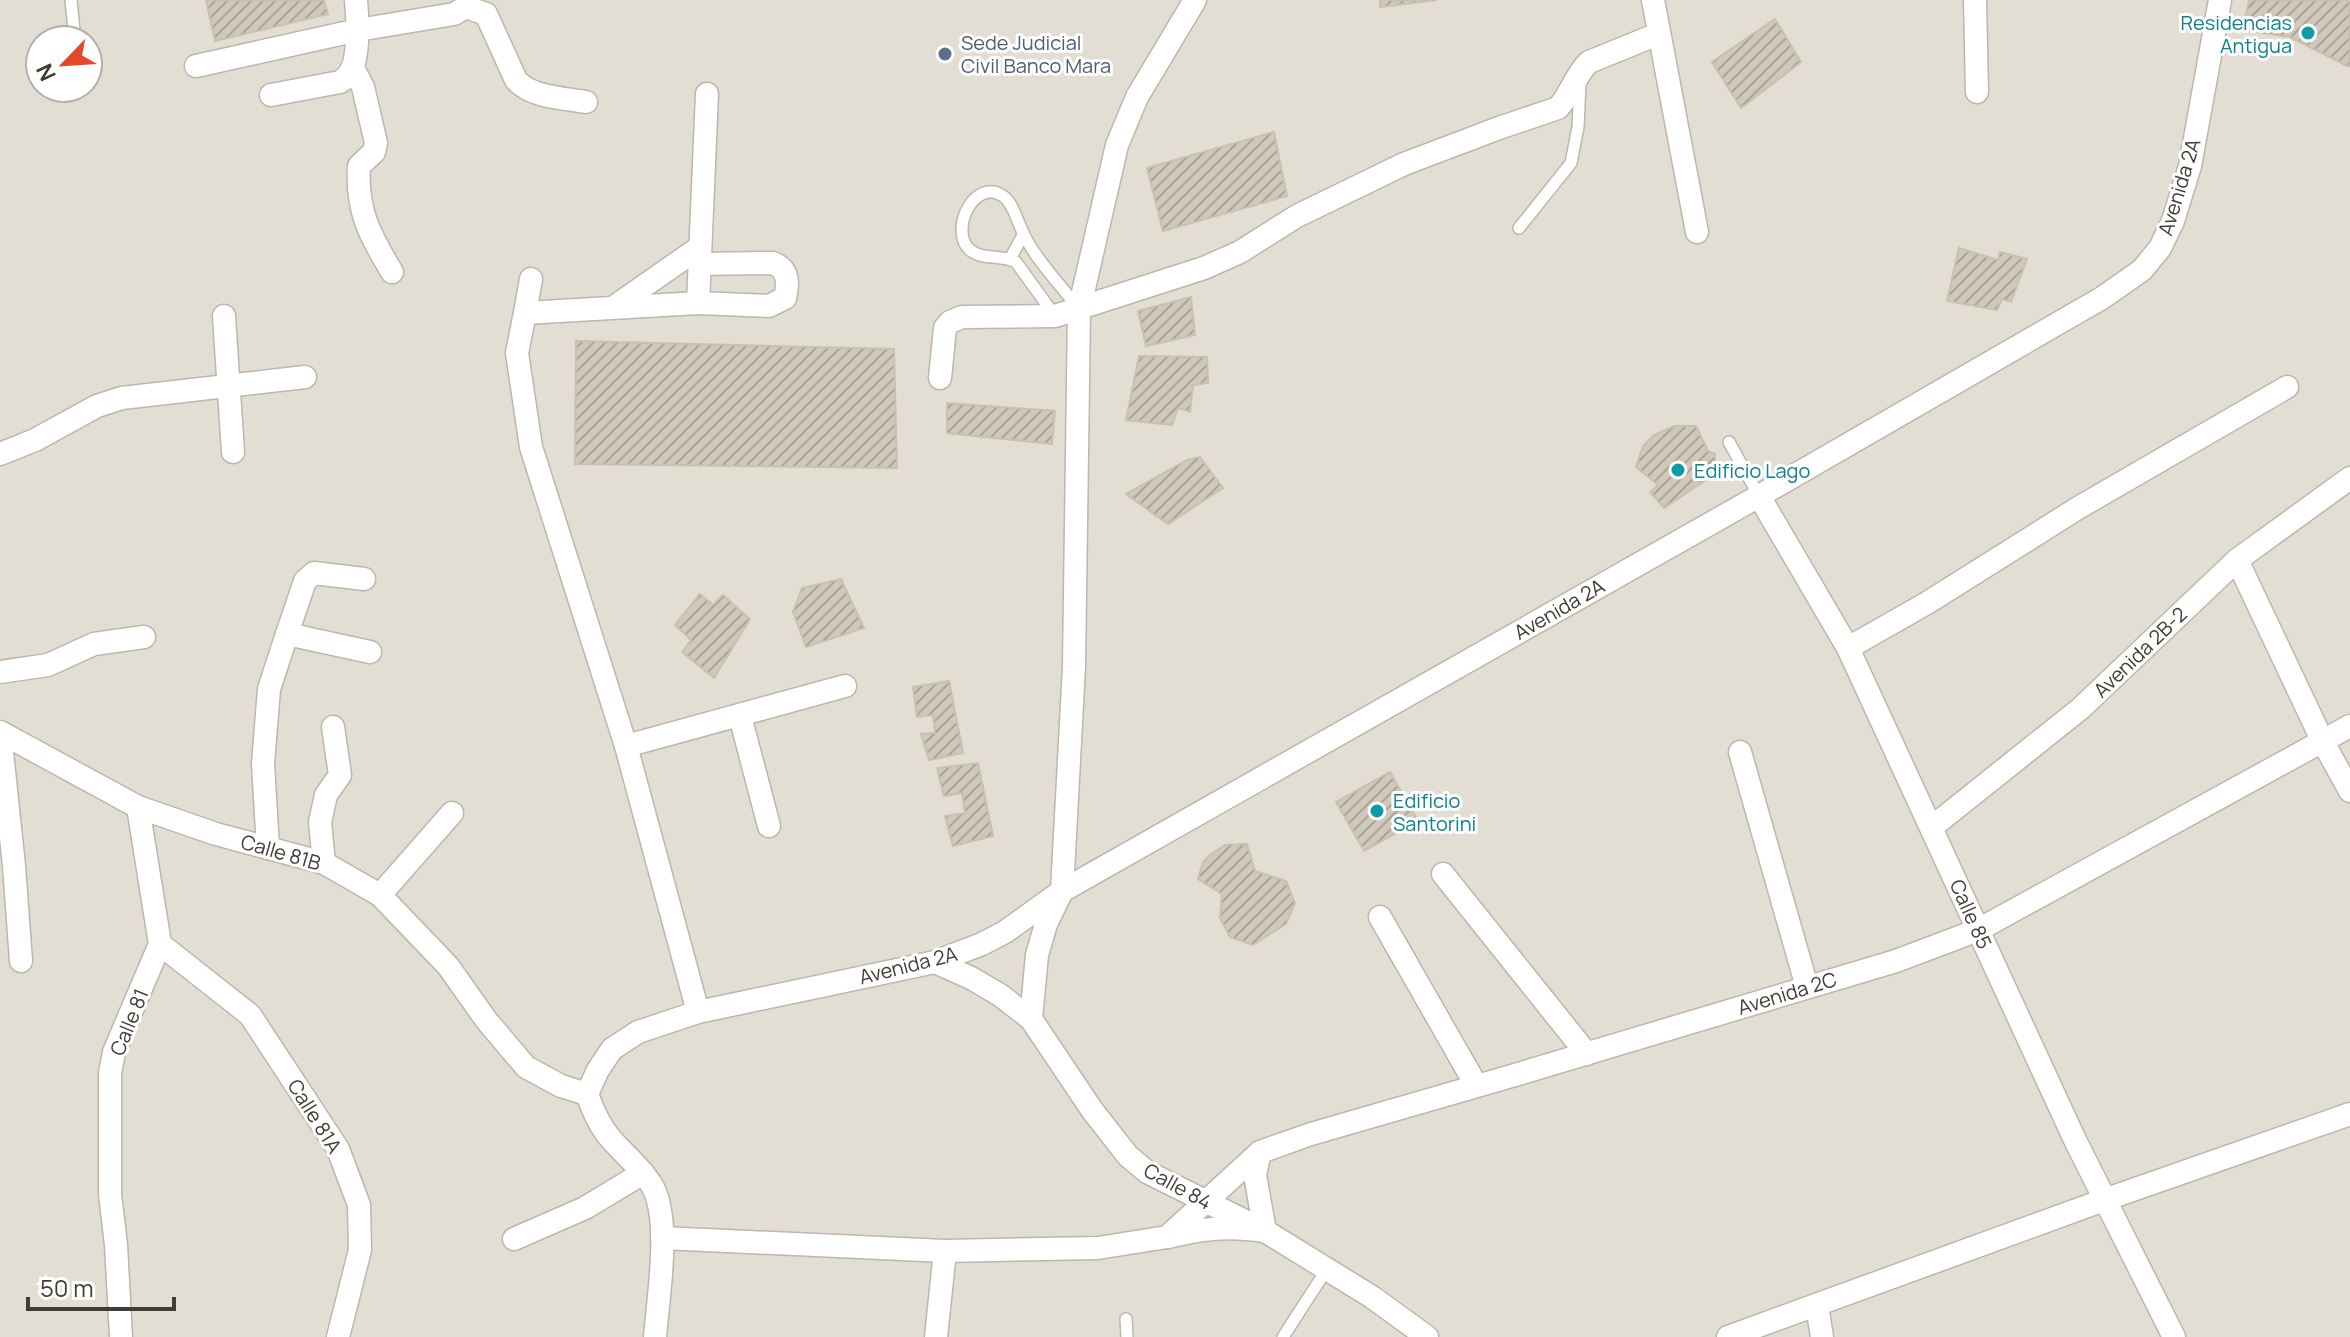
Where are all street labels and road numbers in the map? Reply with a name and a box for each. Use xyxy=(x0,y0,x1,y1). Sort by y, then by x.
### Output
street label: Avenida 2A xyxy=(2151,135,2207,239)
street label: Avenida 2A xyxy=(1509,572,1609,646)
street label: Avenida 2B-2 xyxy=(2087,601,2193,703)
street label: Calle 81B xyxy=(238,828,324,876)
street label: Calle 85 xyxy=(1944,875,1998,953)
street label: Avenida 2A xyxy=(856,940,960,990)
street label: Avenida 2C xyxy=(1734,965,1840,1021)
street label: Calle 81 xyxy=(103,985,155,1059)
street label: Calle 81A xyxy=(282,1074,348,1158)
street label: Calle 84 xyxy=(1139,1156,1217,1216)

